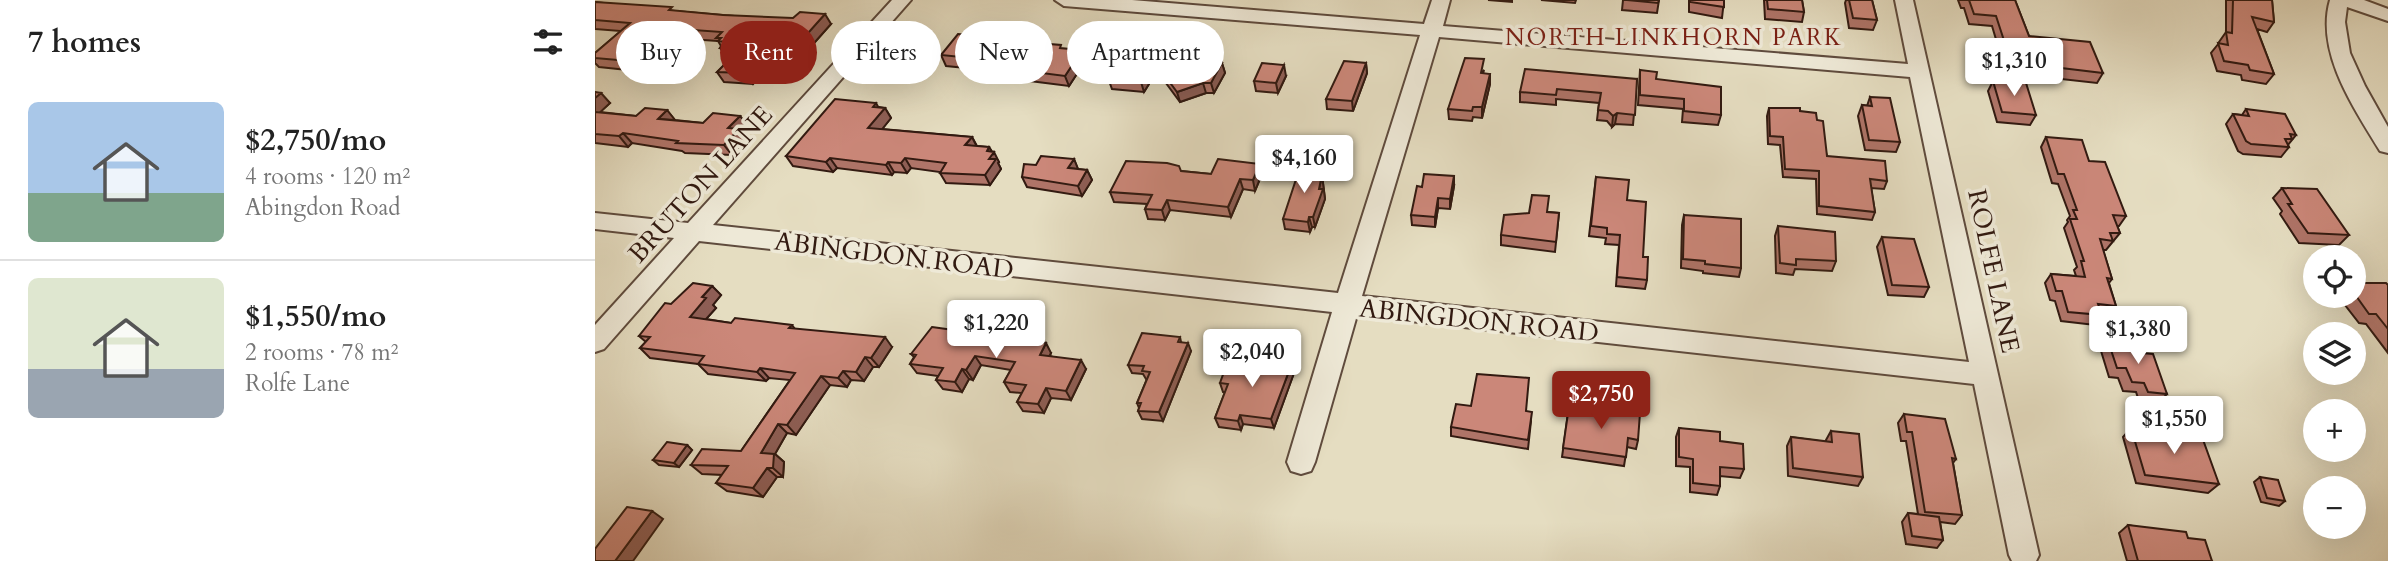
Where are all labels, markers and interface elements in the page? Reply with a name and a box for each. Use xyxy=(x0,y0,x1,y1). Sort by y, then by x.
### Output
chip: Buy xyxy=(616,21,706,84)
chip: Rent xyxy=(720,21,817,84)
chip: Filters xyxy=(831,21,941,84)
chip: New xyxy=(955,21,1053,84)
chip: Apartment xyxy=(1067,21,1224,84)
text: 7 homes xyxy=(28,22,141,63)
district label: NORTH LINKHORN PARK xyxy=(1505,22,1843,53)
icon: filters xyxy=(529,23,567,61)
pin: $1,310 xyxy=(1957,38,2071,98)
text: $1,310 xyxy=(1981,45,2047,76)
street label: BRUTON LANE xyxy=(620,98,780,270)
text: $2,750/mo xyxy=(245,120,386,161)
icon: home xyxy=(84,130,168,214)
pin: $4,160 xyxy=(1247,136,1361,195)
text: $4,160 xyxy=(1271,142,1337,173)
text: 4 rooms · 120 m² xyxy=(245,161,410,192)
street label: ROLFE LANE xyxy=(1959,186,2028,356)
text: Abingdon Road xyxy=(245,192,401,223)
street label: ABINGDON ROAD xyxy=(772,223,1016,288)
map controls xyxy=(2303,245,2366,539)
button: locate xyxy=(2303,245,2366,308)
street label: ABINGDON ROAD xyxy=(1357,291,1600,350)
text: $1,550/mo xyxy=(245,296,386,337)
pin: $1,220 xyxy=(939,300,1053,360)
icon: home xyxy=(84,306,168,390)
pin: $1,380 xyxy=(2081,306,2195,366)
text: $1,220 xyxy=(963,307,1029,338)
text: $1,380 xyxy=(2105,313,2171,344)
button: layers xyxy=(2303,322,2366,385)
pin: $2,040 xyxy=(1195,330,1309,389)
text: $2,040 xyxy=(1219,336,1285,367)
text: 2 rooms · 78 m² xyxy=(245,337,398,368)
text: Rolfe Lane xyxy=(245,368,350,399)
pin: $2,750 xyxy=(1544,372,1658,431)
text: $2,750 xyxy=(1568,378,1634,409)
pin: $1,550 xyxy=(2117,396,2231,456)
button: + xyxy=(2303,399,2366,462)
text: $1,550 xyxy=(2141,403,2207,434)
button: − xyxy=(2303,476,2366,539)

